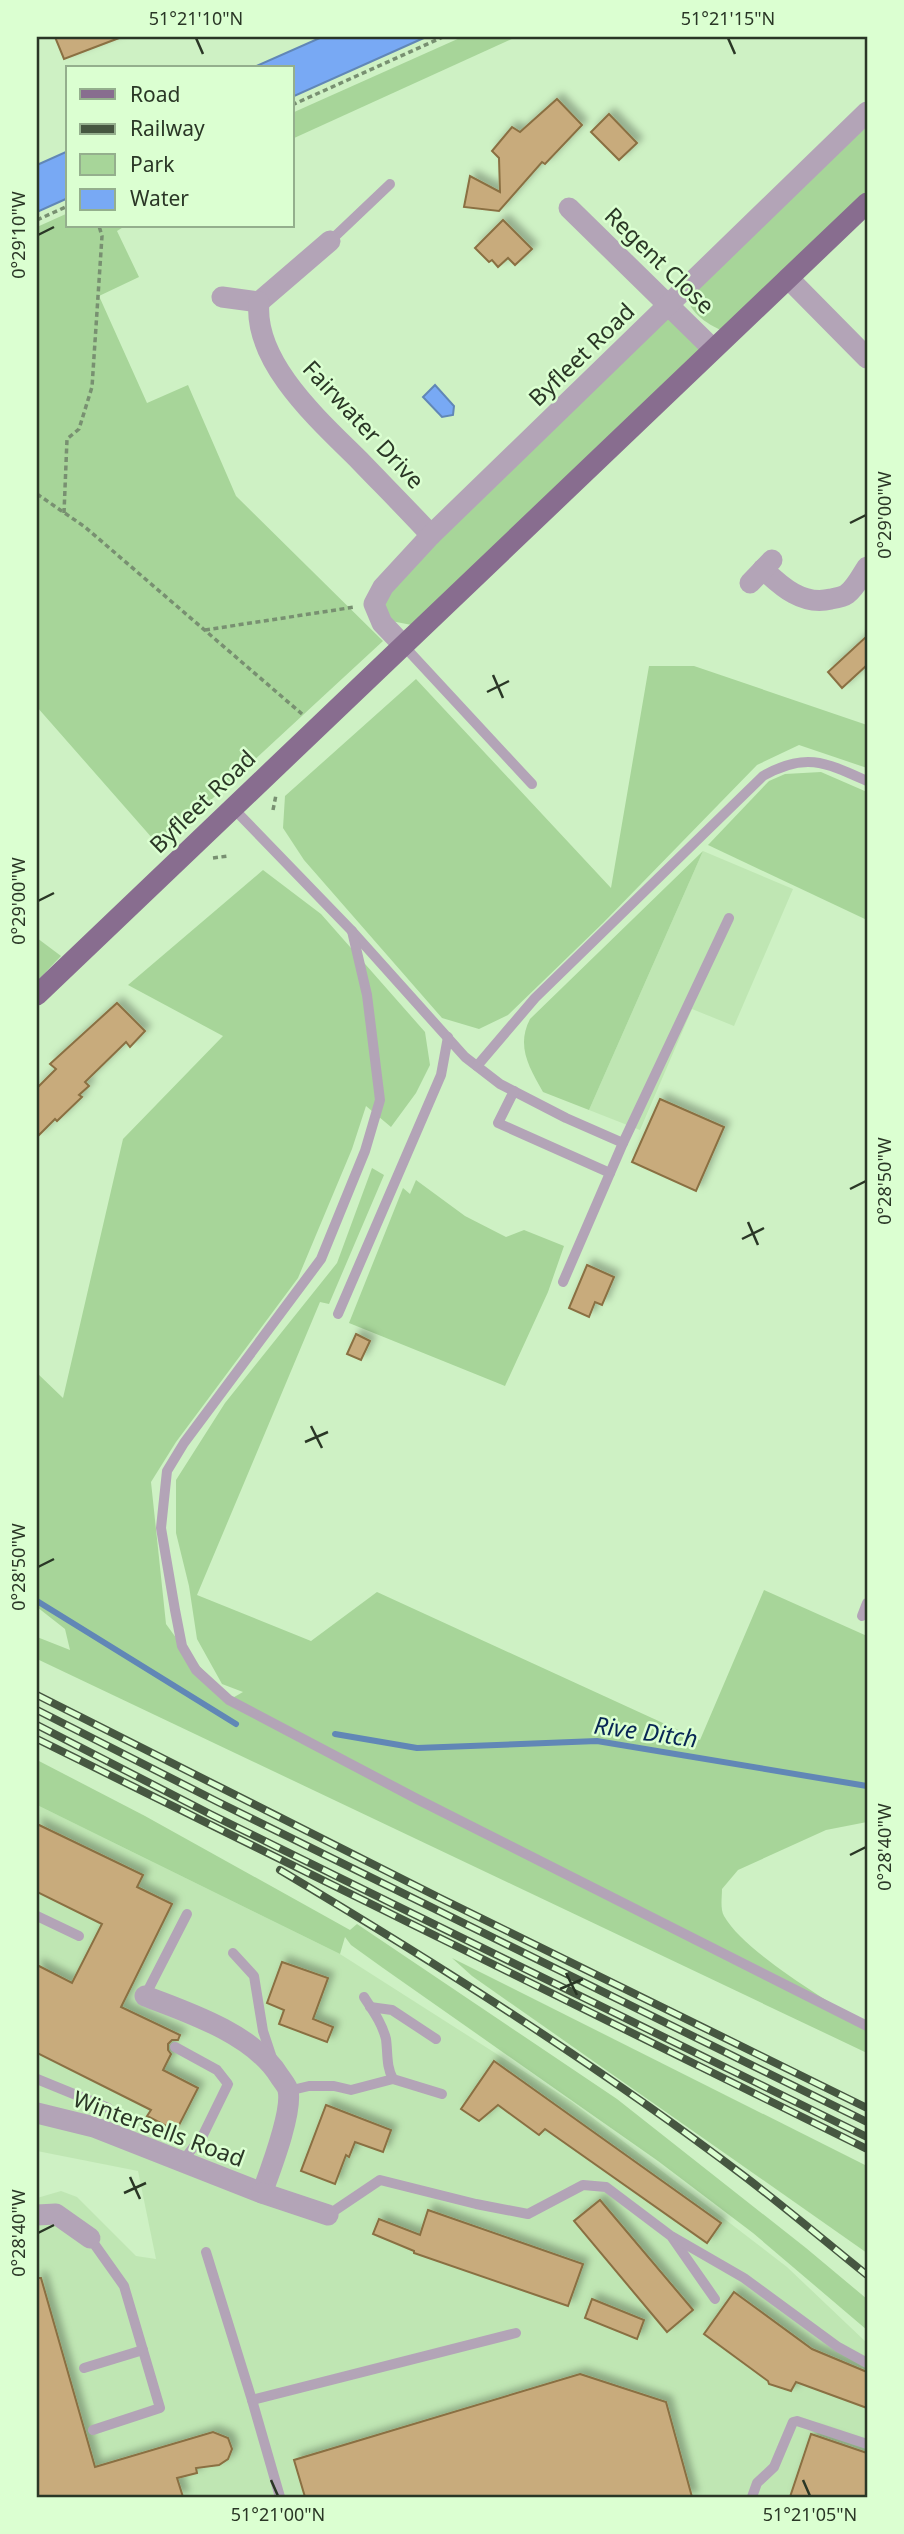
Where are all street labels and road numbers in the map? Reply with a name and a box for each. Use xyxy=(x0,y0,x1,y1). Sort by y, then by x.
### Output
street label: Regent Close xyxy=(598,199,722,321)
street label: Byfleet Road xyxy=(521,295,641,413)
street label: Fairwater Drive xyxy=(296,353,432,495)
street label: Byfleet Road xyxy=(142,742,262,860)
street label: Wintersells Road xyxy=(69,2082,249,2174)

